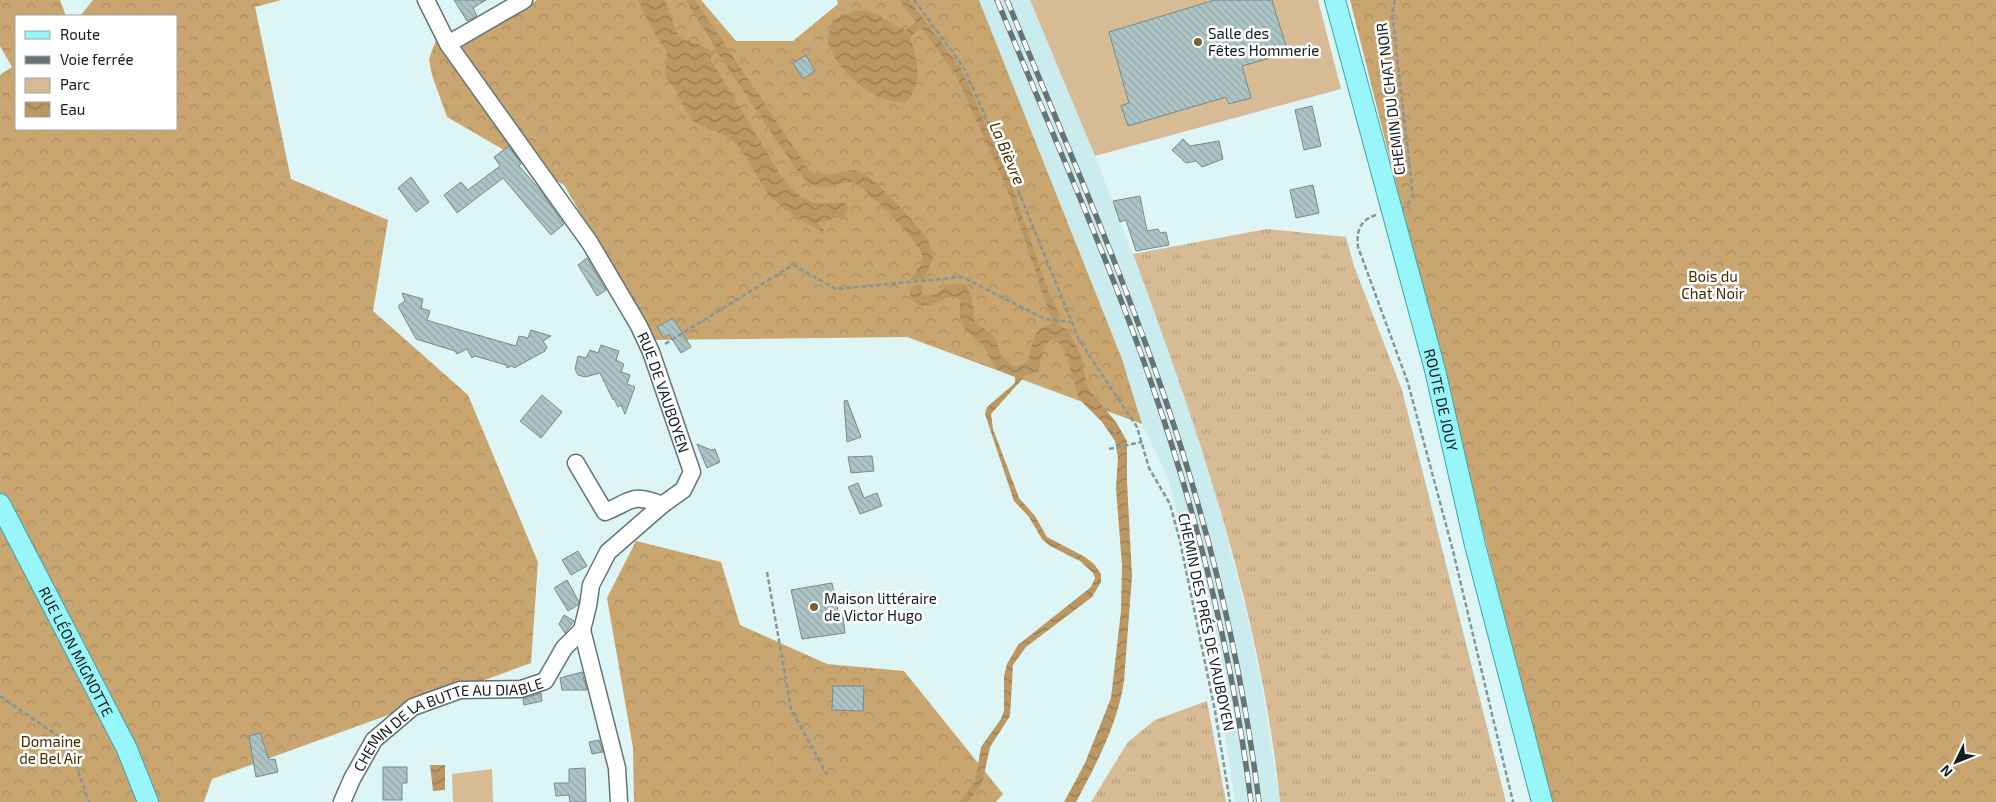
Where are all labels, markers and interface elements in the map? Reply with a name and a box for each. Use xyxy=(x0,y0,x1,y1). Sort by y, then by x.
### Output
legend xyxy=(15,15,178,130)
street label: CHEMIN DU CHAT NOIR xyxy=(1372,22,1408,176)
place label: Salle des Fêtes Hommerie xyxy=(1208,24,1319,59)
text: Route xyxy=(60,25,100,43)
marker: Salle des Fêtes Hommerie xyxy=(1192,36,1204,48)
text: Voie ferrée xyxy=(60,50,134,68)
text: Parc xyxy=(60,75,90,93)
text: Eau xyxy=(60,100,85,118)
water label: La Bièvre xyxy=(986,119,1030,188)
park label: Bois du Chat Noir xyxy=(1681,267,1745,302)
street label: RUE DE VAUBOYEN xyxy=(634,329,694,455)
street label: ROUTE DE JOUY xyxy=(1421,347,1462,454)
street label: CHEMIN DES PRÉS DE VAUBOYEN xyxy=(1175,511,1239,733)
street label: RUE LÉON MIGNOTTE xyxy=(35,583,117,719)
place label: Maison littéraire de Victor Hugo xyxy=(824,589,937,624)
marker: Maison littéraire de Victor Hugo xyxy=(808,601,820,613)
street label: CHEMIN DE LA BUTTE AU DIABLE xyxy=(349,673,545,774)
park label: Domaine de Bel Air xyxy=(19,732,83,767)
north arrow xyxy=(1931,737,1981,787)
text: N xyxy=(1936,762,1956,781)

